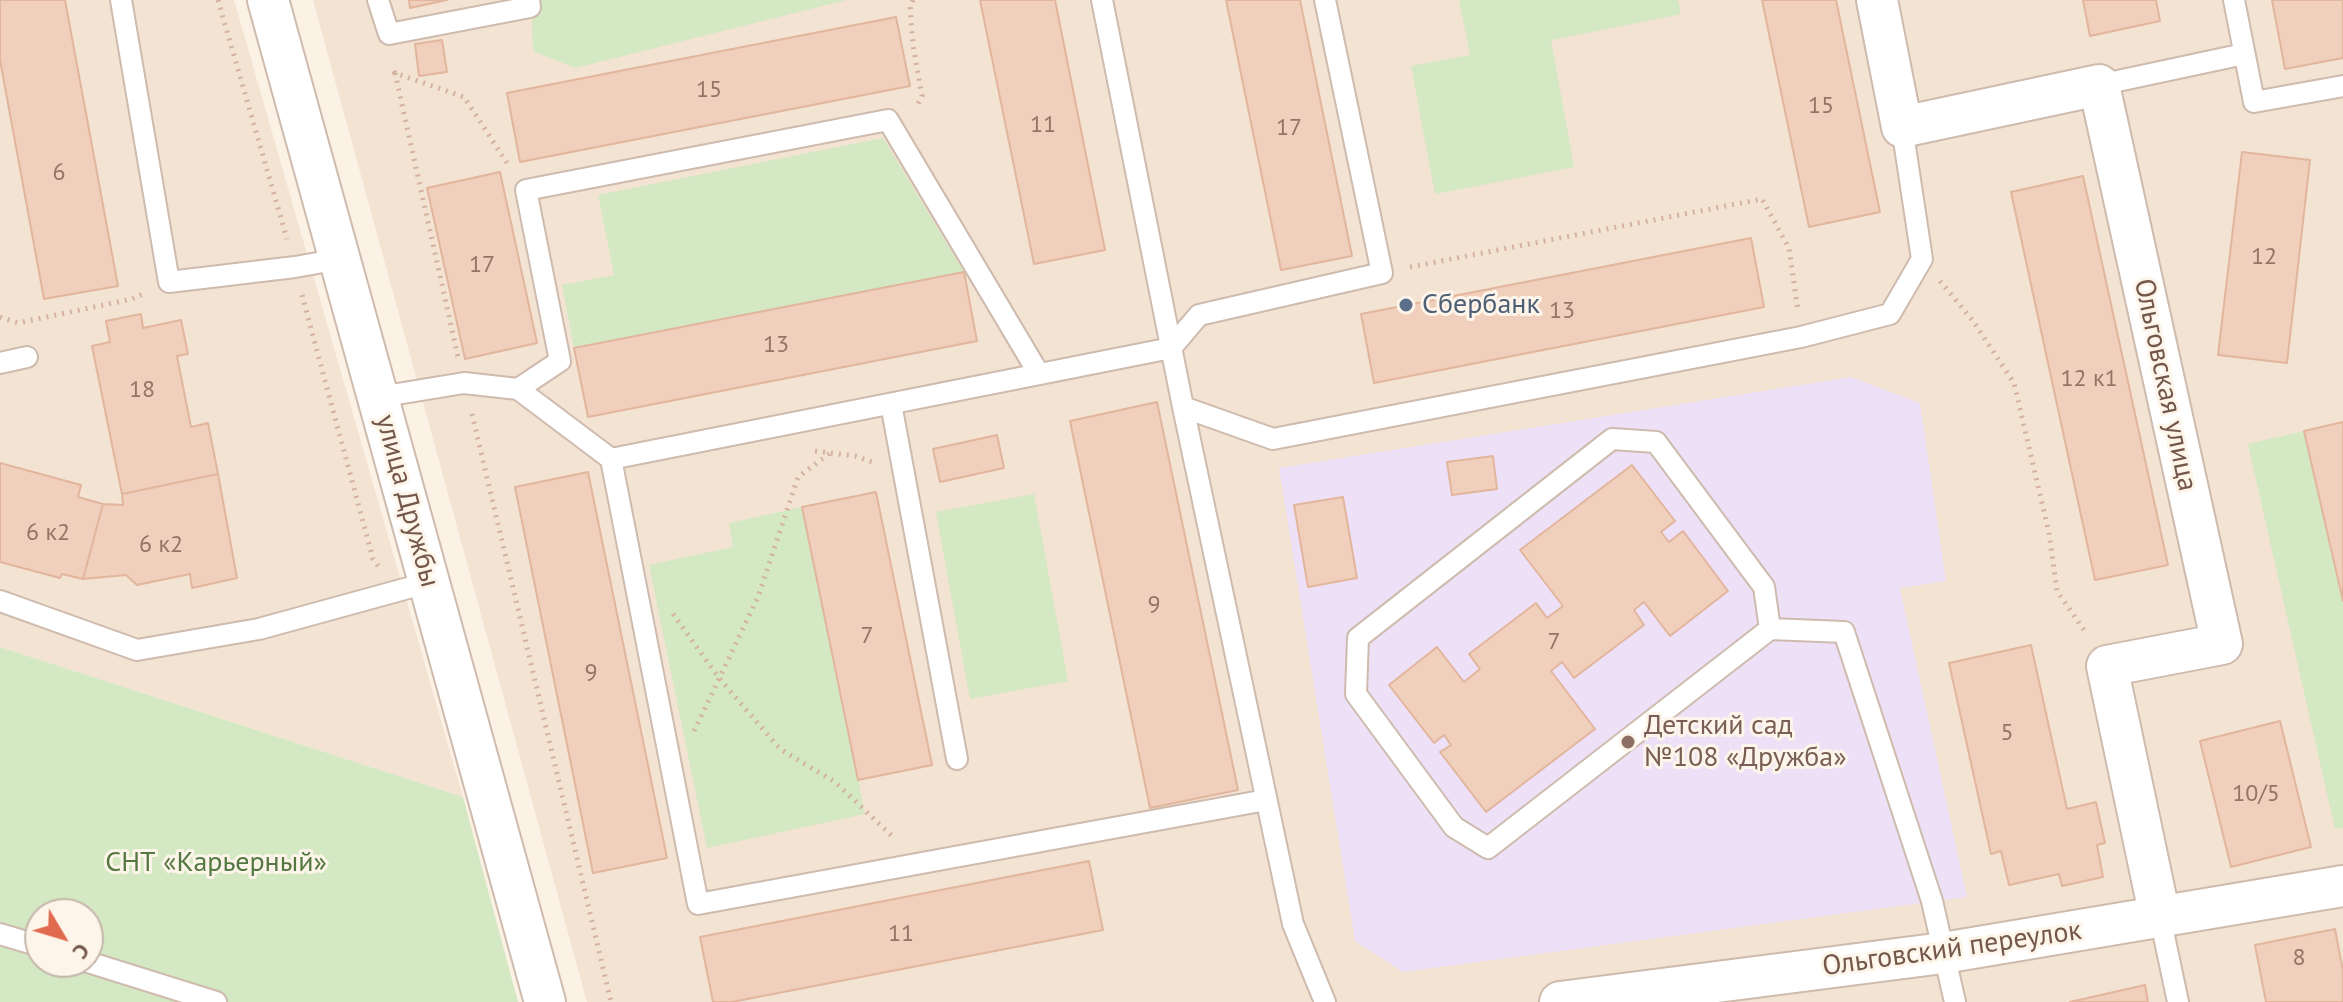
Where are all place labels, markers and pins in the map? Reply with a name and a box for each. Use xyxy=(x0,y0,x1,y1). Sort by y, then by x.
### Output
place label: Сбербанк xyxy=(1422,288,1540,322)
marker: Сбербанк xyxy=(1397,296,1415,314)
place label: Детский сад №108 «Дружба» xyxy=(1644,709,1847,775)
marker: Детский сад №108 «Дружба» xyxy=(1619,733,1637,751)

